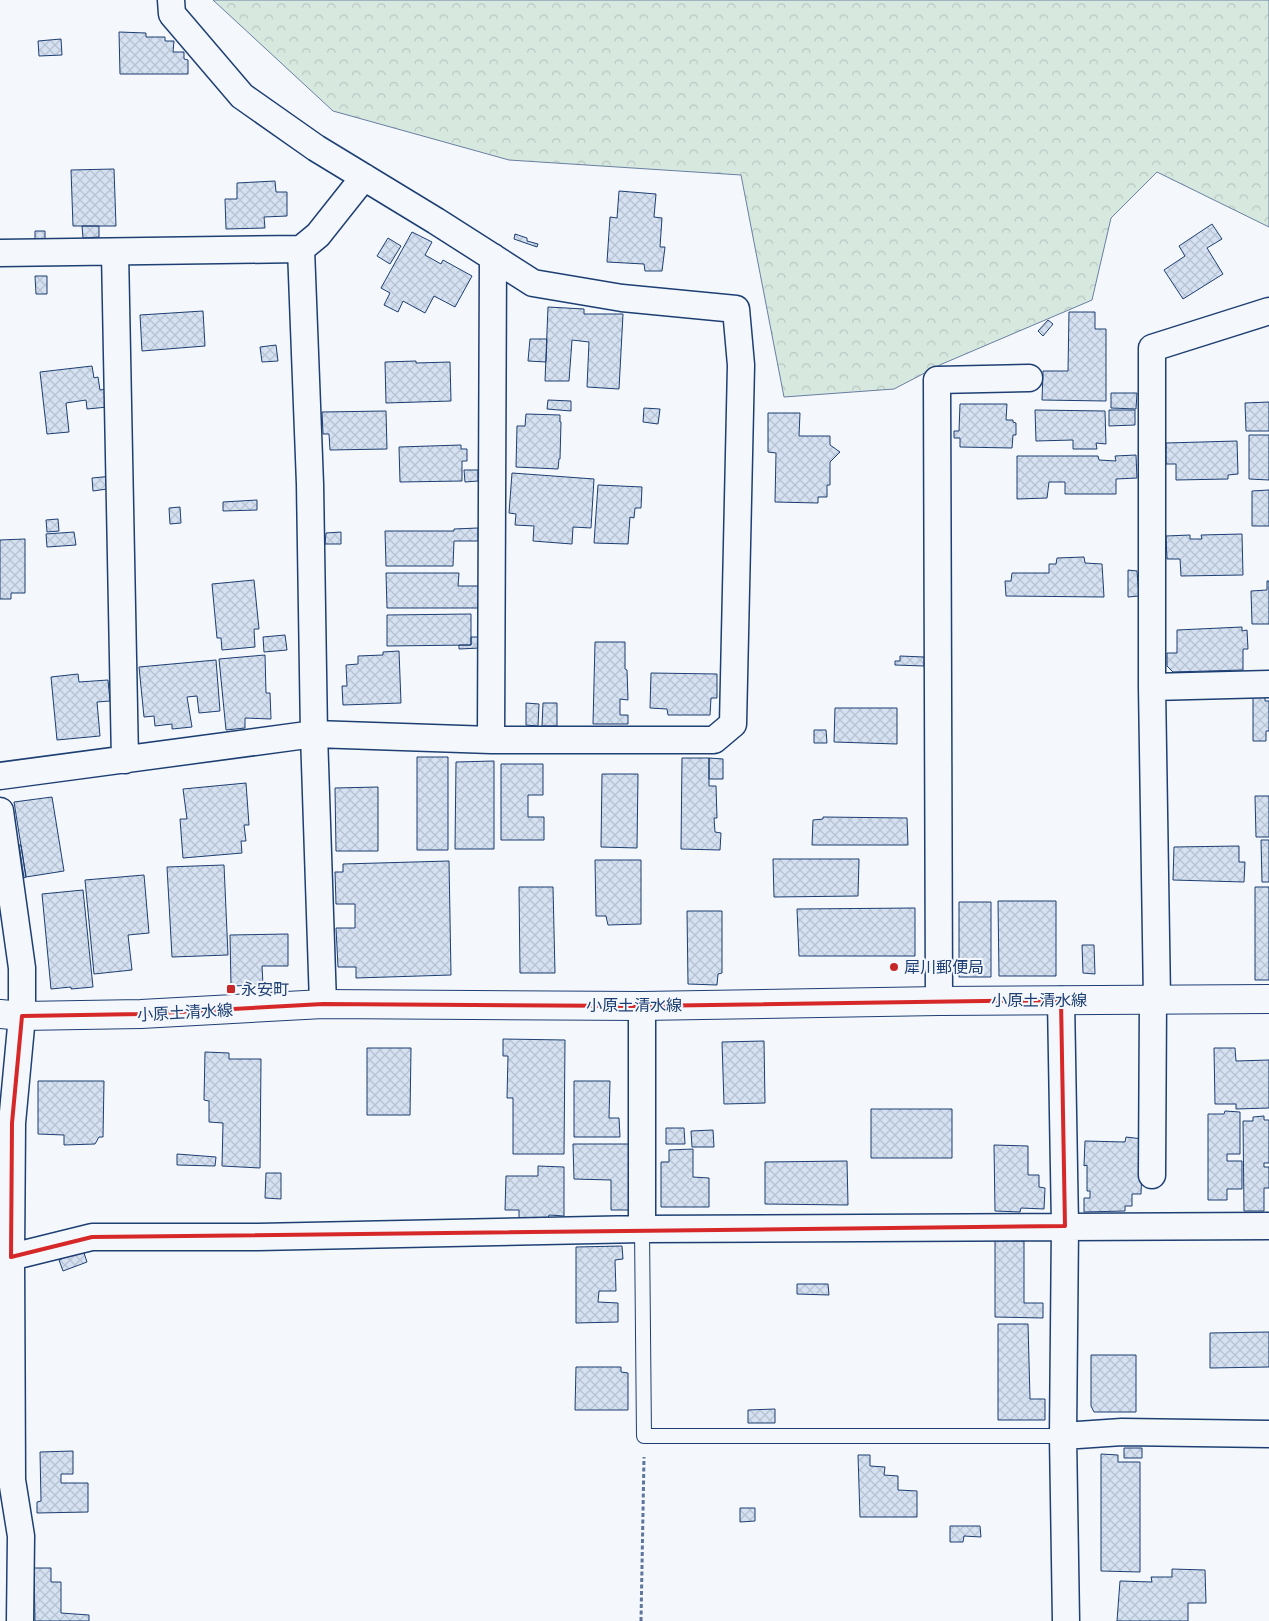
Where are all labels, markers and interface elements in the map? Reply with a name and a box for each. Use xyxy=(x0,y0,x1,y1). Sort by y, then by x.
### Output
place label: 犀川郵便局 xyxy=(904,956,984,978)
marker: 犀川郵便局 xyxy=(888,961,900,973)
place label: 永安町 xyxy=(241,978,289,1000)
marker: 永安町 xyxy=(225,983,237,995)
street label: 小原土清水線 xyxy=(991,989,1087,1011)
street label: 小原土清水線 xyxy=(586,994,682,1016)
street label: 小原土清水線 xyxy=(136,999,234,1025)

